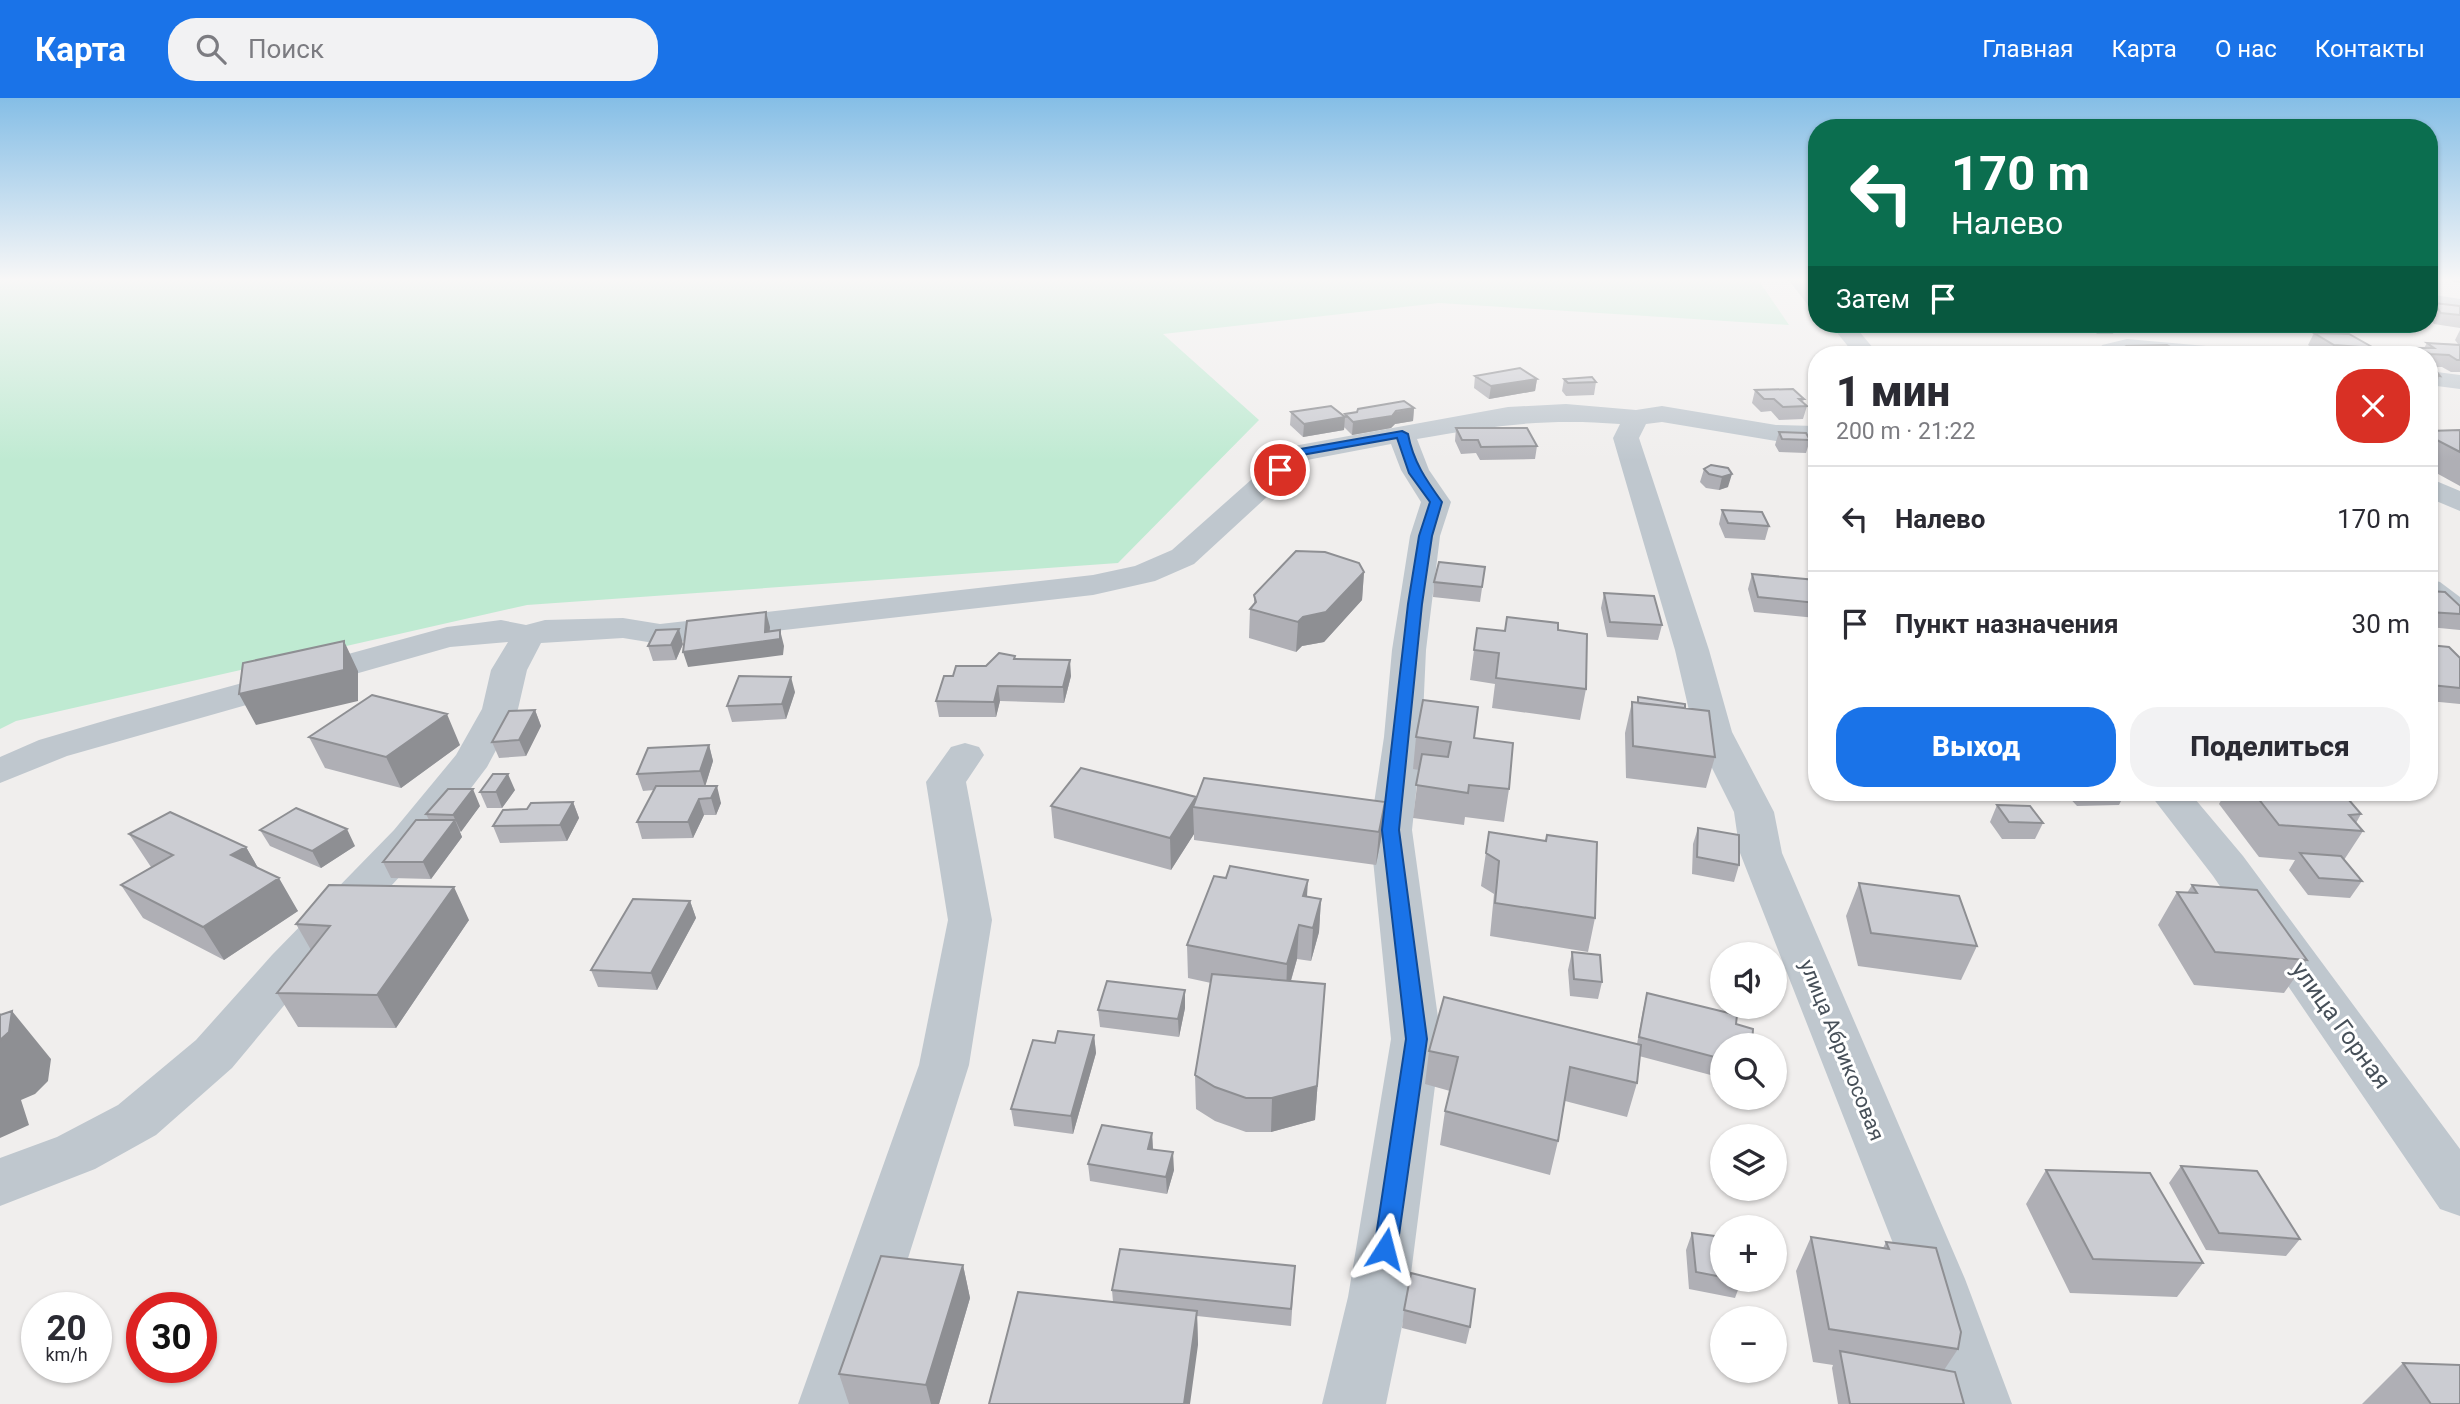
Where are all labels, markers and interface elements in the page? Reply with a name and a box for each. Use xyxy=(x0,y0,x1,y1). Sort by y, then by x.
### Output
search box xyxy=(168,18,658,81)
text: Карта xyxy=(35,30,126,69)
icon: search xyxy=(192,30,230,68)
text: Поиск xyxy=(248,34,324,64)
text: Главная xyxy=(1982,35,2073,63)
text: Карта xyxy=(2111,35,2177,63)
text: О нас xyxy=(2215,35,2277,63)
text: Контакты xyxy=(2315,35,2425,63)
text: 170 m xyxy=(1951,145,2090,202)
icon: left xyxy=(1836,147,1927,238)
text: Налево xyxy=(1951,204,2063,242)
icon: arrive xyxy=(1924,280,1962,318)
text: Затем xyxy=(1836,284,1910,314)
text: 1 мин xyxy=(1836,367,1950,416)
button: close xyxy=(2336,369,2410,443)
text: 200 m · 21:22 xyxy=(1836,418,1975,445)
pin xyxy=(1250,440,1310,500)
icon: arrive xyxy=(1261,451,1299,489)
icon: left xyxy=(1836,500,1874,538)
text: Налево xyxy=(1895,504,1985,534)
text: 170 m xyxy=(2337,504,2410,534)
icon: arrive xyxy=(1836,605,1874,643)
text: Пункт назначения xyxy=(1895,609,2119,639)
text: 30 m xyxy=(2352,609,2410,639)
button: Выход xyxy=(1836,707,2116,787)
button: Поделиться xyxy=(2130,707,2410,787)
map controls xyxy=(1710,942,1787,1383)
button: sound xyxy=(1710,942,1787,1019)
street label: улица Абрикосовая xyxy=(1795,956,1889,1144)
street label: улица Горная xyxy=(2286,956,2396,1094)
button: search xyxy=(1710,1033,1787,1110)
button: layers xyxy=(1710,1124,1787,1201)
position arrow xyxy=(1348,1212,1422,1286)
button: + xyxy=(1710,1215,1787,1292)
speed limit sign: 30 xyxy=(126,1292,217,1383)
button: − xyxy=(1710,1306,1787,1383)
text: 20 xyxy=(46,1308,87,1349)
text: km/h xyxy=(45,1344,88,1365)

